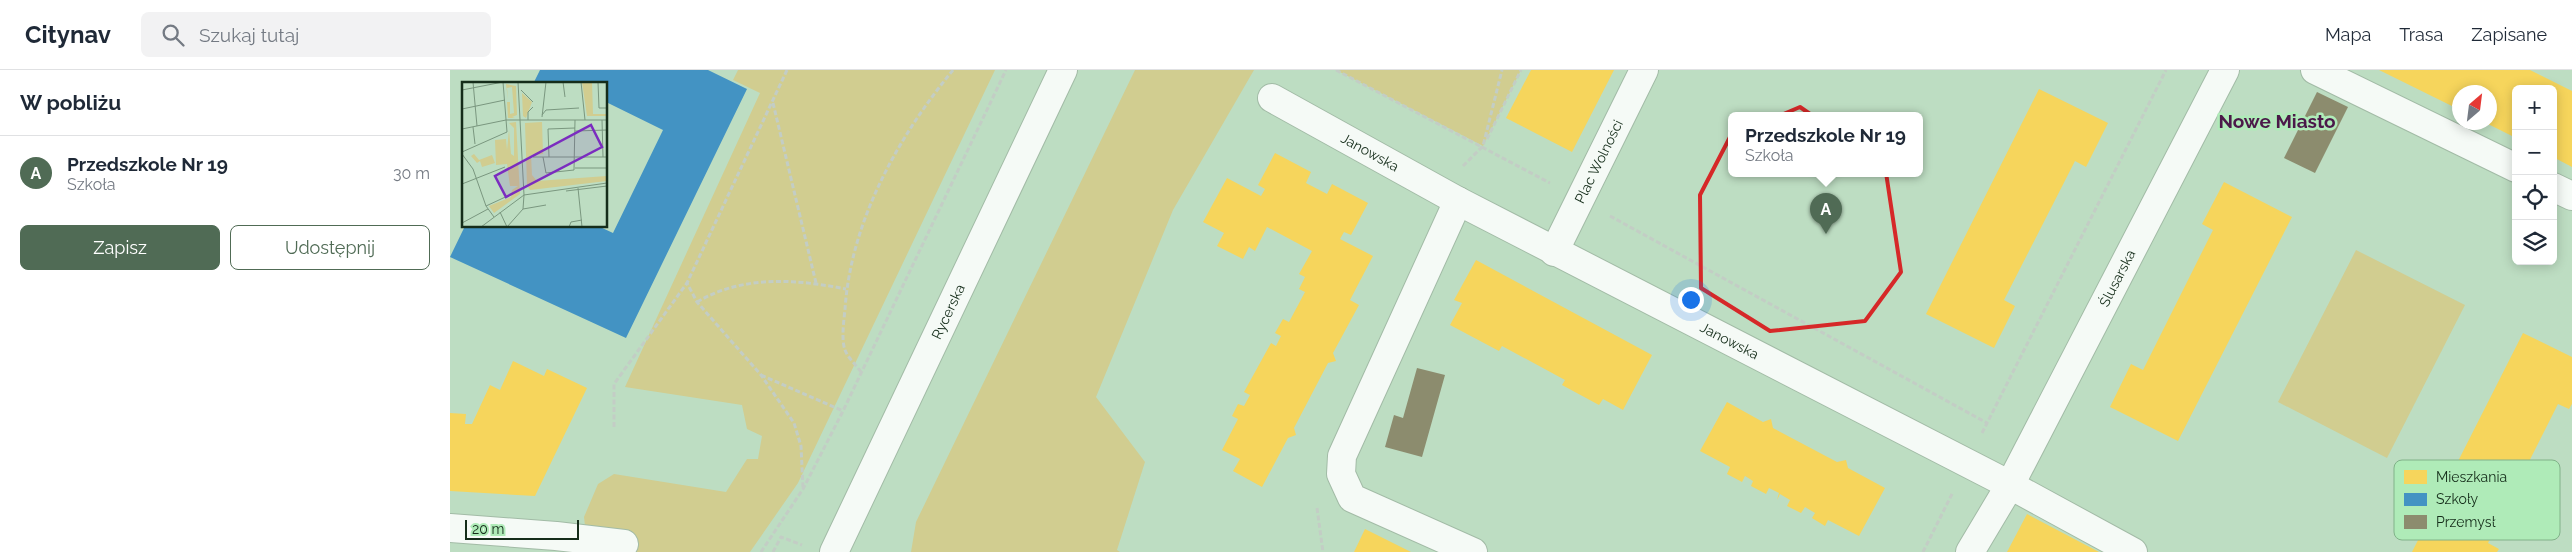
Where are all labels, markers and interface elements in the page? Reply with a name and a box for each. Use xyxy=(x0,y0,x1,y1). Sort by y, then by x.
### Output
search box xyxy=(141,12,491,57)
text: Citynav xyxy=(25,20,111,49)
icon: search xyxy=(159,21,187,49)
text: Szukaj tutaj xyxy=(199,24,299,46)
text: Mapa xyxy=(2325,24,2371,45)
text: Trasa xyxy=(2399,24,2443,45)
text: Zapisane xyxy=(2471,24,2547,45)
inset map xyxy=(462,82,608,228)
north arrow xyxy=(2452,85,2497,130)
map controls xyxy=(2512,85,2557,265)
button: + xyxy=(2512,85,2557,130)
text: W pobliżu xyxy=(20,90,121,115)
district label: Nowe Miasto xyxy=(2218,110,2336,132)
popup xyxy=(1728,112,1923,177)
street label: Plac Wolności xyxy=(1571,117,1626,206)
text: Przedszkole Nr 19 xyxy=(1745,124,1906,146)
street label: Janowska xyxy=(1338,130,1402,175)
button: − xyxy=(2512,130,2557,175)
text: Szkoła xyxy=(1745,146,1794,165)
text: Przedszkole Nr 19 xyxy=(67,153,228,175)
text: A xyxy=(31,164,41,183)
text: 30 m xyxy=(393,164,430,183)
text: Szkoła xyxy=(67,175,116,194)
button: locate xyxy=(2512,175,2557,220)
pin: A xyxy=(1810,193,1842,234)
button: layers xyxy=(2512,220,2557,265)
button: Zapisz xyxy=(20,225,220,270)
button: Udostępnij xyxy=(230,225,430,270)
street label: Ślusarska xyxy=(2095,247,2138,309)
street label: Rycerska xyxy=(928,282,968,342)
your location xyxy=(1678,287,1704,313)
street label: Janowska xyxy=(1698,319,1761,362)
legend xyxy=(2394,460,2560,540)
text: Mieszkania xyxy=(2436,469,2507,485)
text: Szkoły xyxy=(2436,491,2479,507)
text: Przemysł xyxy=(2436,514,2496,530)
scale bar xyxy=(465,517,579,540)
text: 20 m xyxy=(472,521,504,537)

